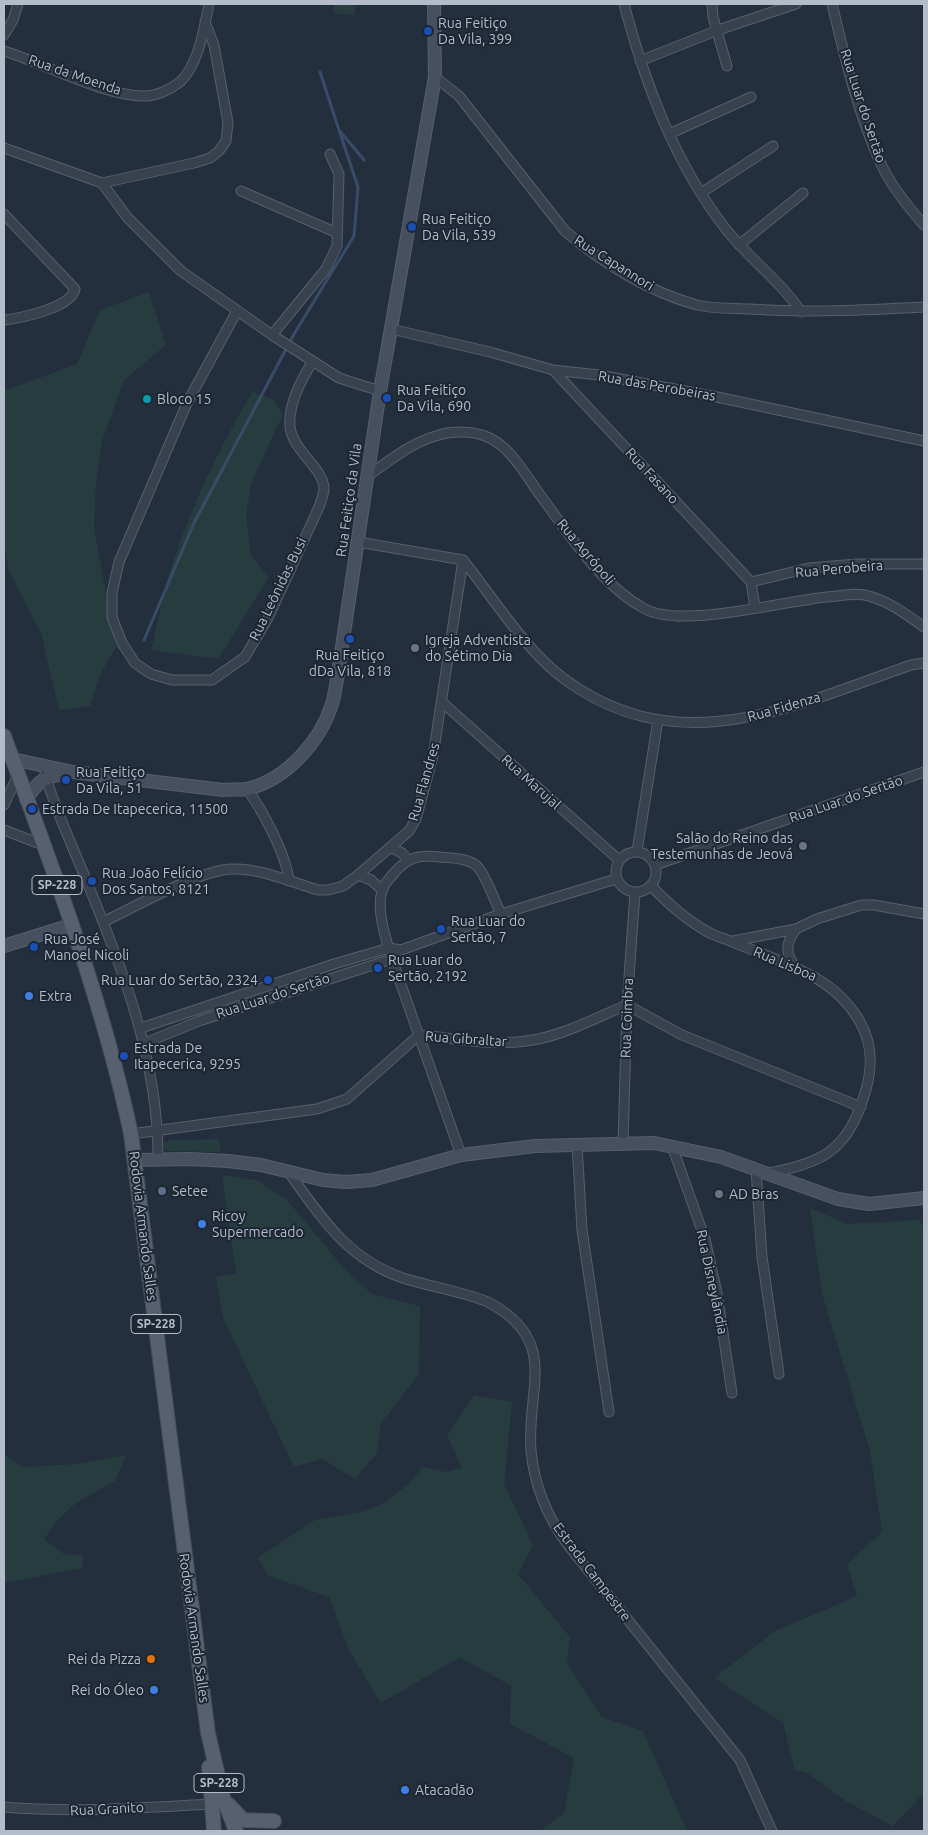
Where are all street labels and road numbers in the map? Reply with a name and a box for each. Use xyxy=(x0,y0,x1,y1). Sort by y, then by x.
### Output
street label: Rua Luar do Sertão xyxy=(837,47,889,165)
street label: Rua da Moenda xyxy=(26,51,124,99)
street label: Rua Capannori xyxy=(571,232,657,294)
street label: Rua das Perobeiras xyxy=(597,367,717,405)
street label: Rua Feitiço da Vila xyxy=(333,442,365,558)
street label: Rua Fasano xyxy=(622,444,682,508)
street label: Rua Agrópoli xyxy=(553,516,619,588)
street label: Rua Leônidas Busi xyxy=(246,535,310,643)
street label: Rua Perobeira xyxy=(794,557,884,581)
street label: Rua Fidenza xyxy=(745,689,823,725)
street label: Rua Flandres xyxy=(405,741,443,823)
street label: Rua Marujal xyxy=(498,751,564,813)
street label: Rua Luar do Sertão xyxy=(787,772,905,826)
road number: SP-228 xyxy=(32,876,82,894)
street label: Rua Lisboa xyxy=(751,943,819,985)
street label: Rua Luar do Sertão xyxy=(214,970,332,1022)
street label: Rua Coimbra xyxy=(617,978,637,1058)
street label: Rua Gibraltar xyxy=(424,1028,508,1050)
street label: Rodovia Armando Salles xyxy=(125,1150,161,1302)
street label: Rua Disneylândia xyxy=(693,1228,731,1336)
road number: SP-228 xyxy=(131,1315,181,1334)
street label: Estrada Campestre xyxy=(550,1519,634,1625)
street label: Rodovia Armando Salles xyxy=(175,1552,213,1704)
road number: SP-228 xyxy=(194,1774,244,1792)
street label: Rua Granito xyxy=(70,1799,144,1819)

